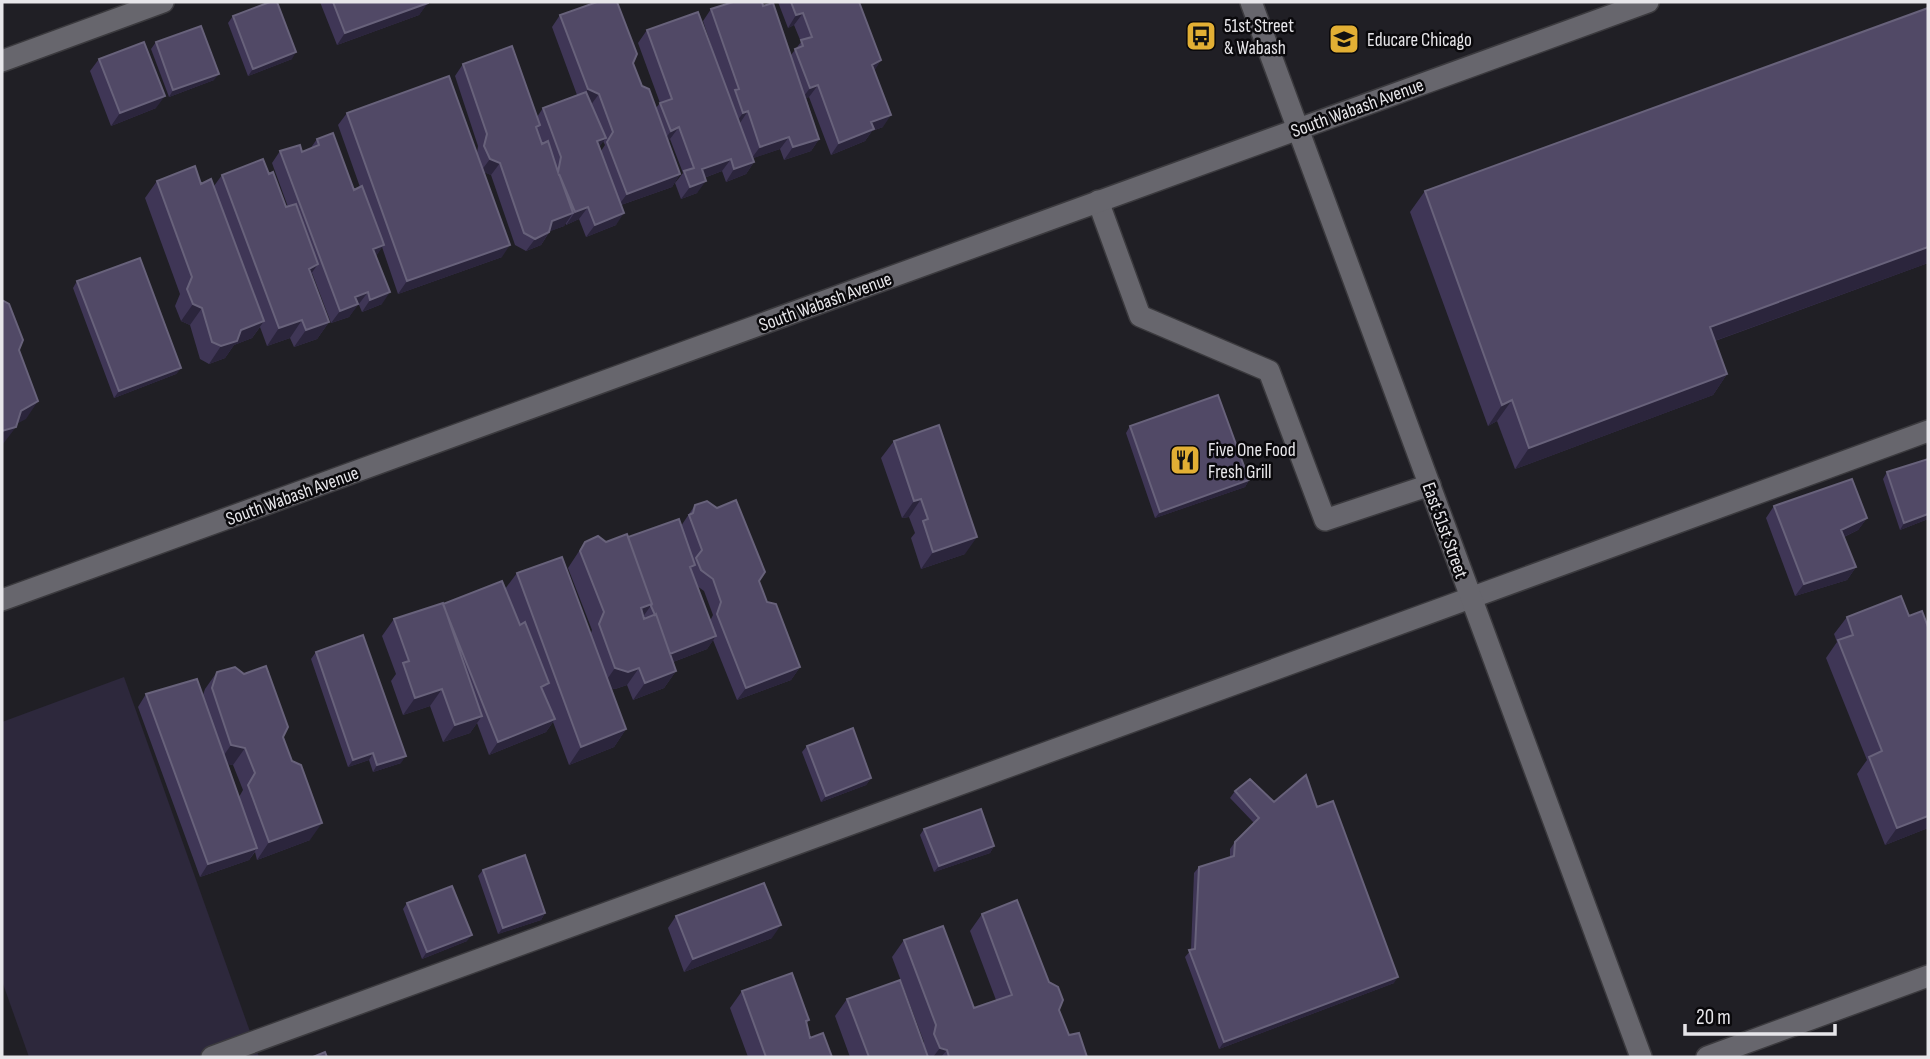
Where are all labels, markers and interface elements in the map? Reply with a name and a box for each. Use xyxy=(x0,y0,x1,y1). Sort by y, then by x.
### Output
place label: 51st Street & Wabash xyxy=(1224,15,1294,60)
bus stop icon: 51st Street & Wabash xyxy=(1184,19,1218,53)
school or university icon: Educare Chicago xyxy=(1327,22,1361,56)
place label: Educare Chicago xyxy=(1367,29,1472,52)
street label: South Wabash Avenue xyxy=(1288,74,1427,143)
street label: South Wabash Avenue xyxy=(756,268,895,337)
place label: Five One Food Fresh Grill xyxy=(1208,439,1296,484)
restaurant icon: Five One Food Fresh Grill xyxy=(1168,443,1202,477)
street label: South Wabash Avenue xyxy=(223,462,362,531)
street label: East 51st Street xyxy=(1417,479,1473,582)
scale bar xyxy=(1685,992,1836,1036)
text: 20 m xyxy=(1696,1005,1731,1030)

